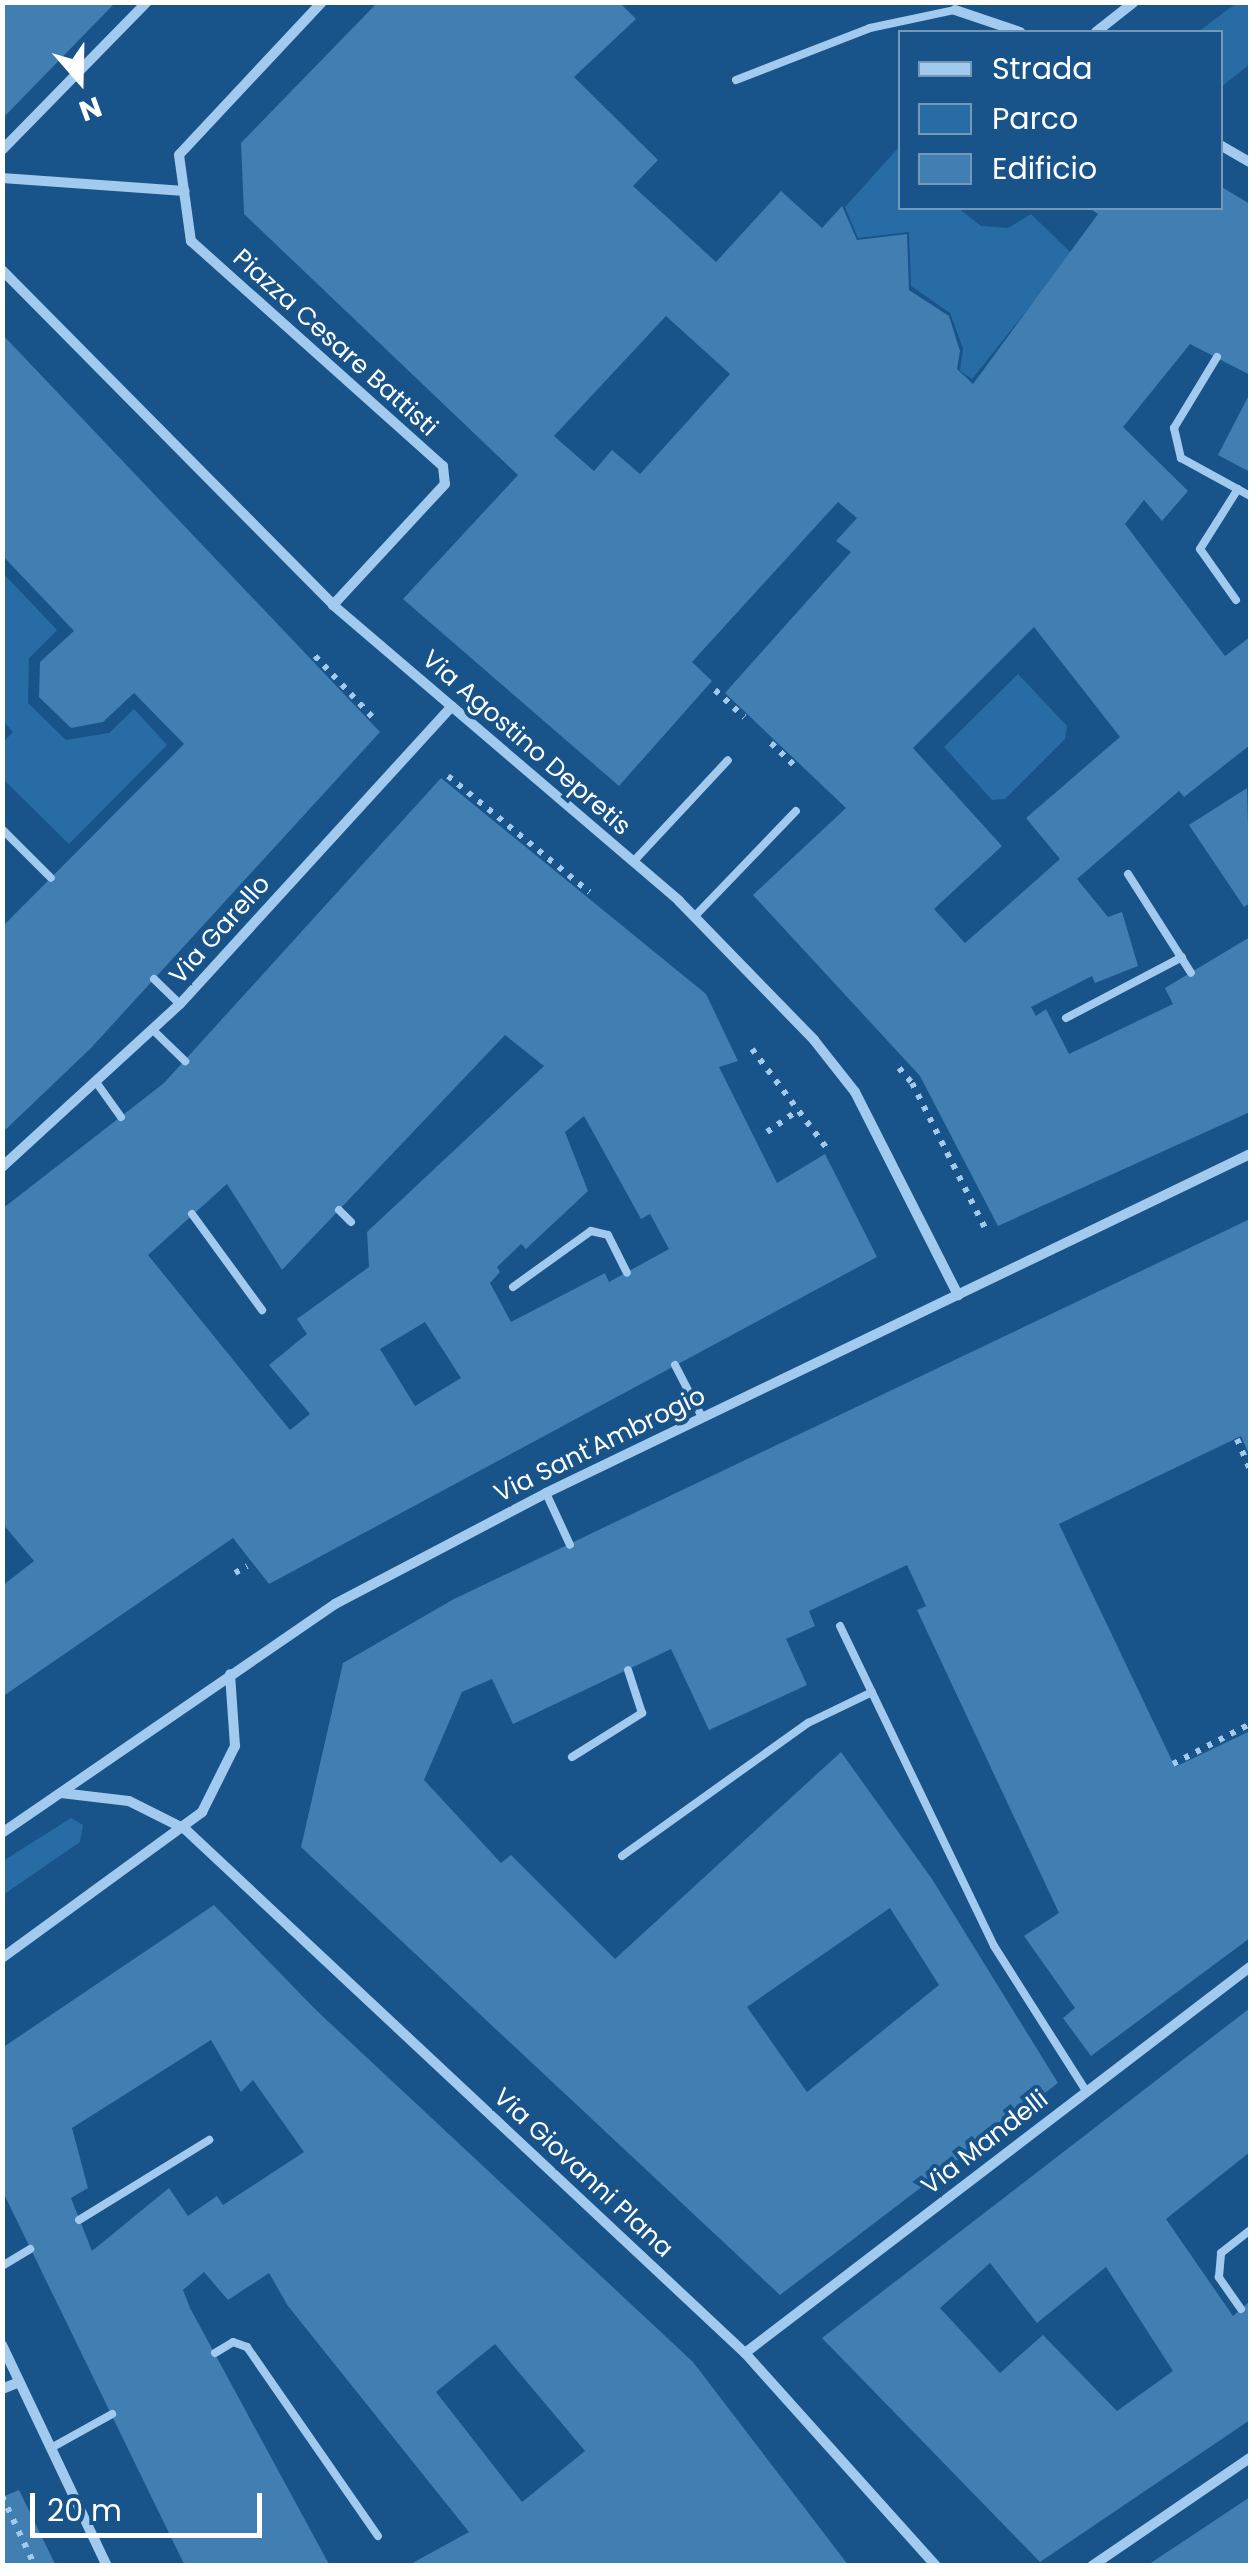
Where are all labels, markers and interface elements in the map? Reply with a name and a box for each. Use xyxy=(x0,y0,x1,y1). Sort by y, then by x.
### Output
north arrow xyxy=(30,30,130,130)
legend xyxy=(898,30,1223,210)
text: Strada xyxy=(992,47,1093,90)
text: N xyxy=(74,87,107,131)
text: Parco xyxy=(992,97,1078,140)
text: Edificio xyxy=(992,147,1097,190)
street label: Piazza Cesare Battisti xyxy=(227,243,443,443)
street label: Via Agostino Depretis xyxy=(416,644,636,842)
street label: Via Garello xyxy=(163,869,277,991)
street label: Via Sant'Ambrogio xyxy=(490,1381,710,1509)
street label: Via Giovanni Plana xyxy=(487,2082,679,2264)
street label: Via Mandelli xyxy=(916,2084,1054,2202)
scale bar xyxy=(35,2473,268,2535)
text: 20 m xyxy=(47,2489,122,2532)

